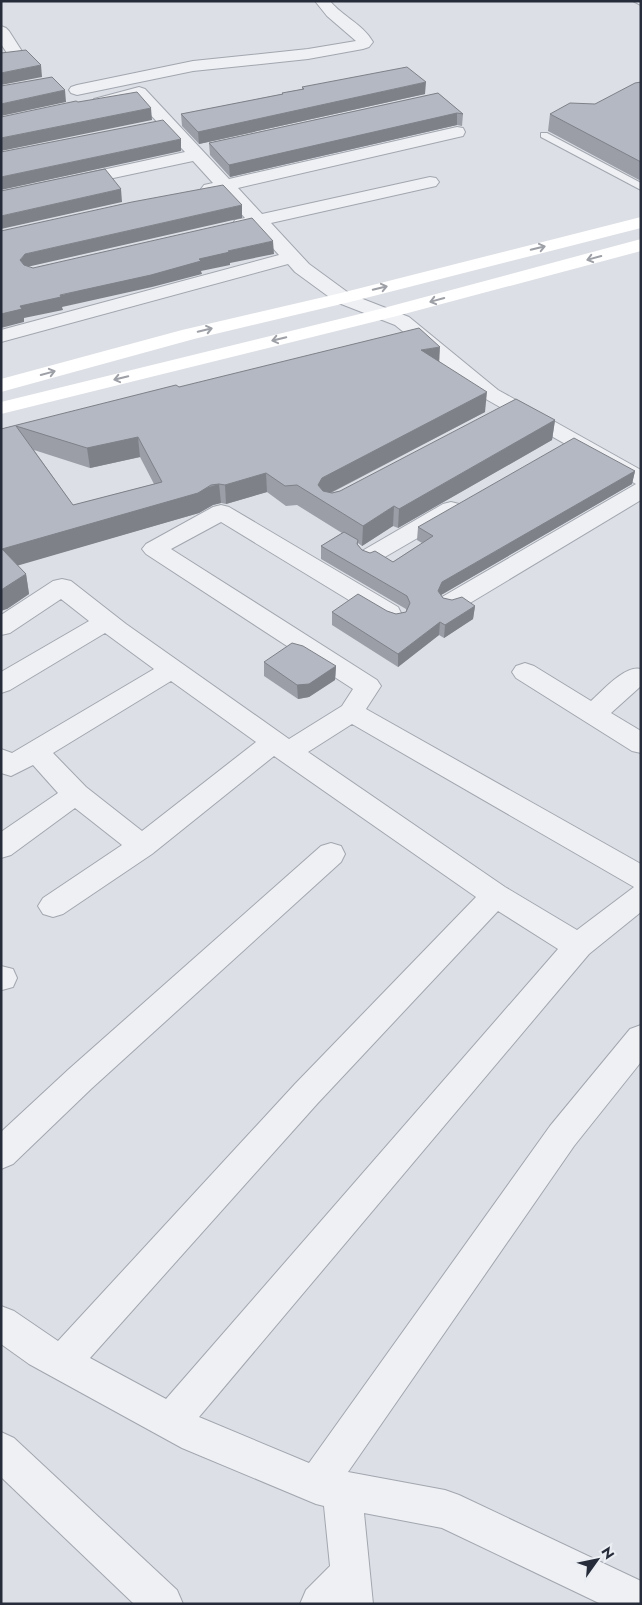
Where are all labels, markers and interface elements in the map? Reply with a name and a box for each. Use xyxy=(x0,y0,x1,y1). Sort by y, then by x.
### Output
one-way arrow xyxy=(529,243,545,252)
one-way arrow xyxy=(586,254,602,263)
one-way arrow xyxy=(372,283,388,292)
one-way arrow xyxy=(429,295,445,305)
one-way arrow xyxy=(197,325,213,334)
one-way arrow xyxy=(272,335,288,345)
one-way arrow xyxy=(40,367,56,377)
one-way arrow xyxy=(114,374,130,383)
north arrow xyxy=(572,1535,622,1585)
text: N xyxy=(596,1543,619,1563)

